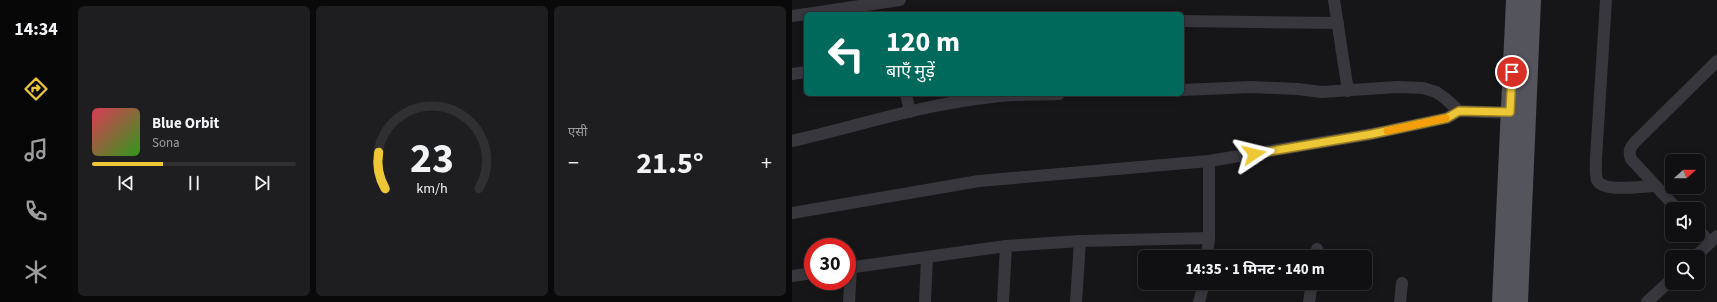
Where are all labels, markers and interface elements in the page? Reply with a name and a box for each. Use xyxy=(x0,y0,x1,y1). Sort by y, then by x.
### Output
text: 14:34 xyxy=(14,17,58,42)
text: 120 m xyxy=(886,22,960,62)
icon: left xyxy=(820,28,872,80)
pin xyxy=(1495,55,1529,89)
text: बाएँ मुड़ें xyxy=(886,59,935,84)
icon: arrive xyxy=(1501,61,1523,83)
icon: directions xyxy=(22,75,50,103)
text: Blue Orbit xyxy=(152,113,219,134)
text: एसी xyxy=(568,123,587,141)
text: 23 xyxy=(410,129,454,189)
position arrow xyxy=(1233,133,1275,175)
text: Sona xyxy=(152,134,180,152)
icon: music xyxy=(22,136,50,164)
text: 21.5° xyxy=(636,142,704,185)
text: − xyxy=(568,147,579,179)
text: + xyxy=(761,147,772,179)
north arrow xyxy=(1665,154,1705,194)
map controls xyxy=(1665,154,1705,290)
icon: previous xyxy=(115,172,137,194)
icon: pause xyxy=(183,172,205,194)
icon: next xyxy=(251,172,273,194)
text: km/h xyxy=(416,178,448,199)
icon: phone xyxy=(22,197,50,225)
button: sound xyxy=(1665,202,1705,242)
speed limit sign: 30 xyxy=(804,238,856,290)
button: search xyxy=(1665,250,1705,290)
icon: climate xyxy=(22,258,50,286)
text: 14:35 · 1 मिनट · 140 m xyxy=(1185,259,1325,280)

